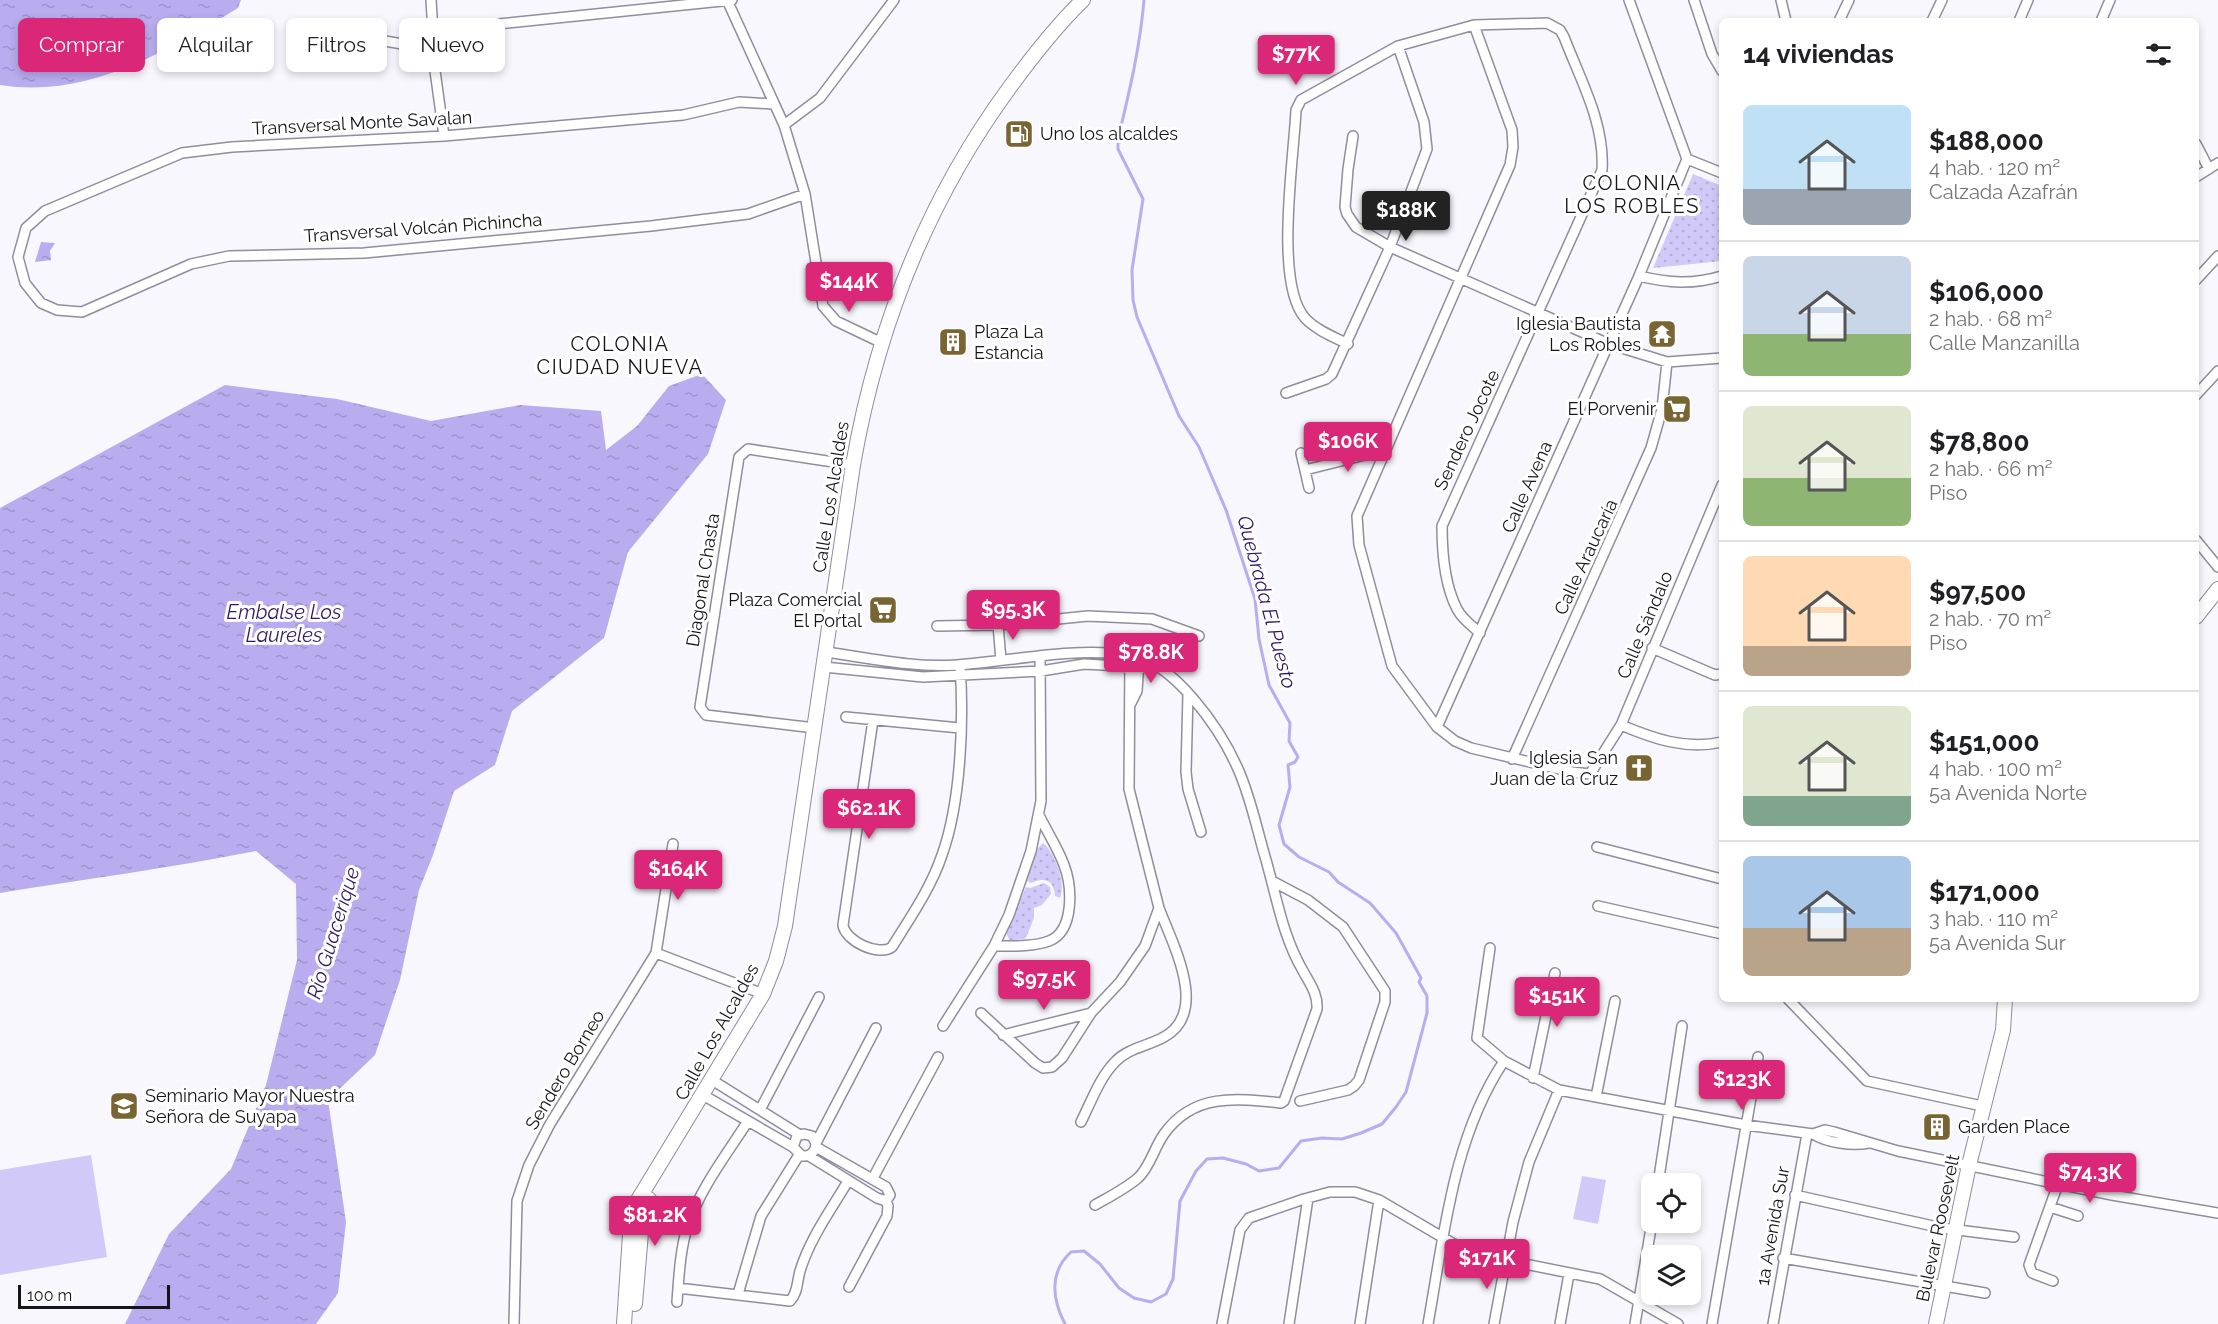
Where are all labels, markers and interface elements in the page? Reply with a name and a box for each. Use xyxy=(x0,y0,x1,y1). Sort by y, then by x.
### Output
chip: Comprar xyxy=(18,18,145,72)
chip: Alquilar xyxy=(157,18,274,72)
chip: Filtros xyxy=(286,18,387,72)
chip: Nuevo xyxy=(399,18,505,72)
pin: $77K xyxy=(1260,35,1332,86)
icon: filters xyxy=(2142,38,2175,71)
text: 14 viviendas xyxy=(1743,39,1894,69)
text: $77K xyxy=(1272,42,1320,66)
street label: Transversal Monte Savalan xyxy=(251,106,473,139)
fuel station icon: Uno los alcaldes xyxy=(1003,118,1035,150)
place label: Uno los alcaldes xyxy=(1040,123,1178,144)
text: $188,000 xyxy=(1929,126,2044,156)
icon: home xyxy=(1791,129,1863,201)
text: 4 hab. · 120 m² xyxy=(1929,156,2060,180)
district label: COLONIA LOS ROBLES xyxy=(1564,171,1700,218)
text: Calzada Azafrán xyxy=(1929,180,2078,204)
pin: $188K xyxy=(1364,191,1448,242)
text: $188K xyxy=(1376,198,1436,222)
street label: Transversal Volcán Pichincha xyxy=(303,209,543,246)
pin: $144K xyxy=(807,262,891,313)
text: $144K xyxy=(820,269,878,293)
text: $106,000 xyxy=(1929,277,2044,307)
icon: home xyxy=(1791,280,1863,352)
text: 2 hab. · 68 m² xyxy=(1929,307,2052,331)
place label: Iglesia Bautista Los Robles xyxy=(1516,313,1641,355)
temple icon: Iglesia Bautista Los Robles xyxy=(1646,318,1678,350)
place label: Plaza La Estancia xyxy=(974,321,1044,363)
building icon: Plaza La Estancia xyxy=(937,326,969,358)
text: Calle Manzanilla xyxy=(1929,331,2080,355)
district label: COLONIA CIUDAD NUEVA xyxy=(536,332,704,379)
street label: Sendero Jocote xyxy=(1429,366,1504,493)
supermarket icon: El Porvenir xyxy=(1661,393,1693,425)
place label: El Porvenir xyxy=(1567,398,1657,419)
street label: Calle Los Alcaldes xyxy=(808,419,853,574)
pin: $106K xyxy=(1306,422,1390,473)
text: $78,800 xyxy=(1929,427,2029,457)
text: $106K xyxy=(1318,429,1378,453)
icon: home xyxy=(1791,430,1863,502)
street label: Calle Avena xyxy=(1497,438,1556,536)
text: 2 hab. · 66 m² xyxy=(1929,457,2053,481)
text: Piso xyxy=(1929,481,1967,505)
street label: Calle Araucaría xyxy=(1550,496,1622,618)
street label: Diagonal Chasta xyxy=(682,512,723,648)
water label: Quebrada El Puesto xyxy=(1232,513,1302,691)
street label: Calle Sándalo xyxy=(1612,568,1677,682)
text: $97,500 xyxy=(1929,577,2026,607)
icon: home xyxy=(1791,580,1863,652)
place label: Plaza Comercial El Portal xyxy=(728,589,862,631)
pin: $95.3K xyxy=(964,590,1062,641)
supermarket icon: Plaza Comercial El Portal xyxy=(867,594,899,626)
text: $95.3K xyxy=(981,597,1045,621)
water label: Embalse Los Laureles xyxy=(227,600,342,647)
text: 2 hab. · 70 m² xyxy=(1929,607,2051,631)
text: Piso xyxy=(1929,631,1967,655)
pin: $78.8K xyxy=(1102,633,1200,684)
text: $78.8K xyxy=(1118,640,1184,664)
text: $151,000 xyxy=(1929,727,2040,757)
icon: home xyxy=(1791,730,1863,802)
place label: Iglesia San Juan de la Cruz xyxy=(1490,747,1618,789)
church icon: Iglesia San Juan de la Cruz xyxy=(1623,752,1655,784)
text: 4 hab. · 100 m² xyxy=(1929,757,2062,781)
text: 5a Avenida Norte xyxy=(1929,781,2087,805)
pin: $62.1K xyxy=(820,789,918,840)
text: $62.1K xyxy=(837,796,901,820)
pin: $164K xyxy=(636,850,720,901)
text: $164K xyxy=(648,857,708,881)
water label: Río Guacerique xyxy=(302,864,365,1002)
text: $171,000 xyxy=(1929,877,2040,907)
icon: home xyxy=(1791,880,1863,952)
text: 3 hab. · 110 m² xyxy=(1929,907,2058,931)
text: 5a Avenida Sur xyxy=(1929,931,2066,955)
street label: Calle Los Alcaldes xyxy=(670,960,763,1104)
pin: $97.5K xyxy=(995,960,1093,1011)
text: $97.5K xyxy=(1012,967,1076,991)
pin: $151K xyxy=(1515,977,1599,1028)
text: $151K xyxy=(1529,984,1585,1008)
street label: Sendero Borneo xyxy=(521,1006,609,1133)
pin: $123K xyxy=(1700,1060,1784,1111)
text: $123K xyxy=(1713,1067,1771,1091)
place label: Seminario Mayor Nuestra Señora de Suyapa xyxy=(145,1085,355,1127)
school or university icon: Seminario Mayor Nuestra Señora de Suyapa xyxy=(108,1090,140,1122)
building icon: Garden Place xyxy=(1921,1111,1953,1143)
place label: Garden Place xyxy=(1958,1116,2070,1137)
street label: Bulevar Roosevelt xyxy=(1912,1152,1963,1304)
pin: $74.3K xyxy=(2041,1153,2139,1204)
text: $74.3K xyxy=(2058,1160,2122,1184)
street label: 1a Avenida Sur xyxy=(1752,1164,1793,1287)
map controls xyxy=(1641,1173,1701,1305)
button: locate xyxy=(1641,1173,1701,1233)
pin: $81.2K xyxy=(606,1196,704,1247)
text: $81.2K xyxy=(623,1203,687,1227)
pin: $171K xyxy=(1445,1239,1529,1290)
button: layers xyxy=(1641,1245,1701,1305)
text: $171K xyxy=(1458,1246,1516,1270)
scale bar xyxy=(18,1282,170,1310)
text: 100 m xyxy=(27,1286,72,1305)

